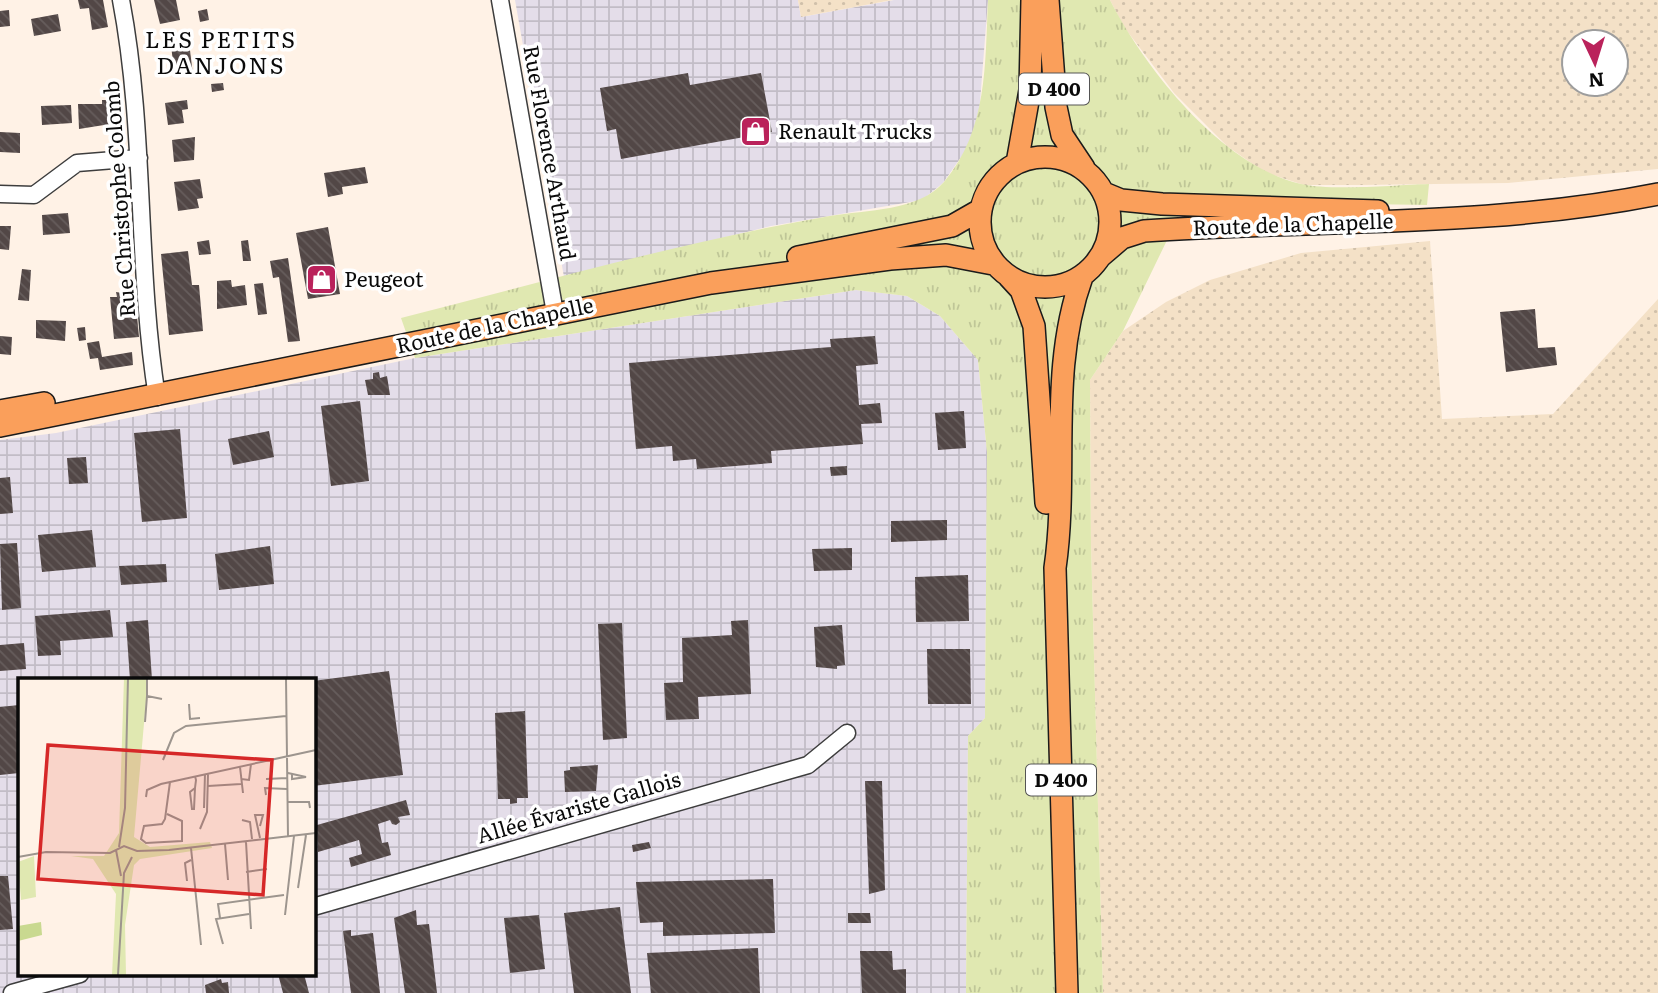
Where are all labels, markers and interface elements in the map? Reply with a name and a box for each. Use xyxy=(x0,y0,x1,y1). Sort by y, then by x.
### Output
district label: LES PETITS DANJONS xyxy=(145,21,297,81)
north arrow xyxy=(1560,28,1630,98)
street label: Rue Florence Arthaud xyxy=(517,42,586,263)
text: N xyxy=(1587,66,1605,95)
road number: D 400 xyxy=(1019,74,1089,104)
street label: Rue Christophe Colomb xyxy=(94,80,141,319)
place label: Renault Trucks xyxy=(778,114,932,145)
shop icon: Renault Trucks xyxy=(738,115,772,149)
street label: Route de la Chapelle xyxy=(1192,203,1394,242)
place label: Peugeot xyxy=(344,262,424,293)
shop icon: Peugeot xyxy=(304,263,338,297)
street label: Route de la Chapelle xyxy=(393,287,596,360)
inset map xyxy=(18,678,315,976)
street label: Allée Évariste Gallois xyxy=(473,762,684,850)
road number: D 400 xyxy=(1026,764,1096,796)

